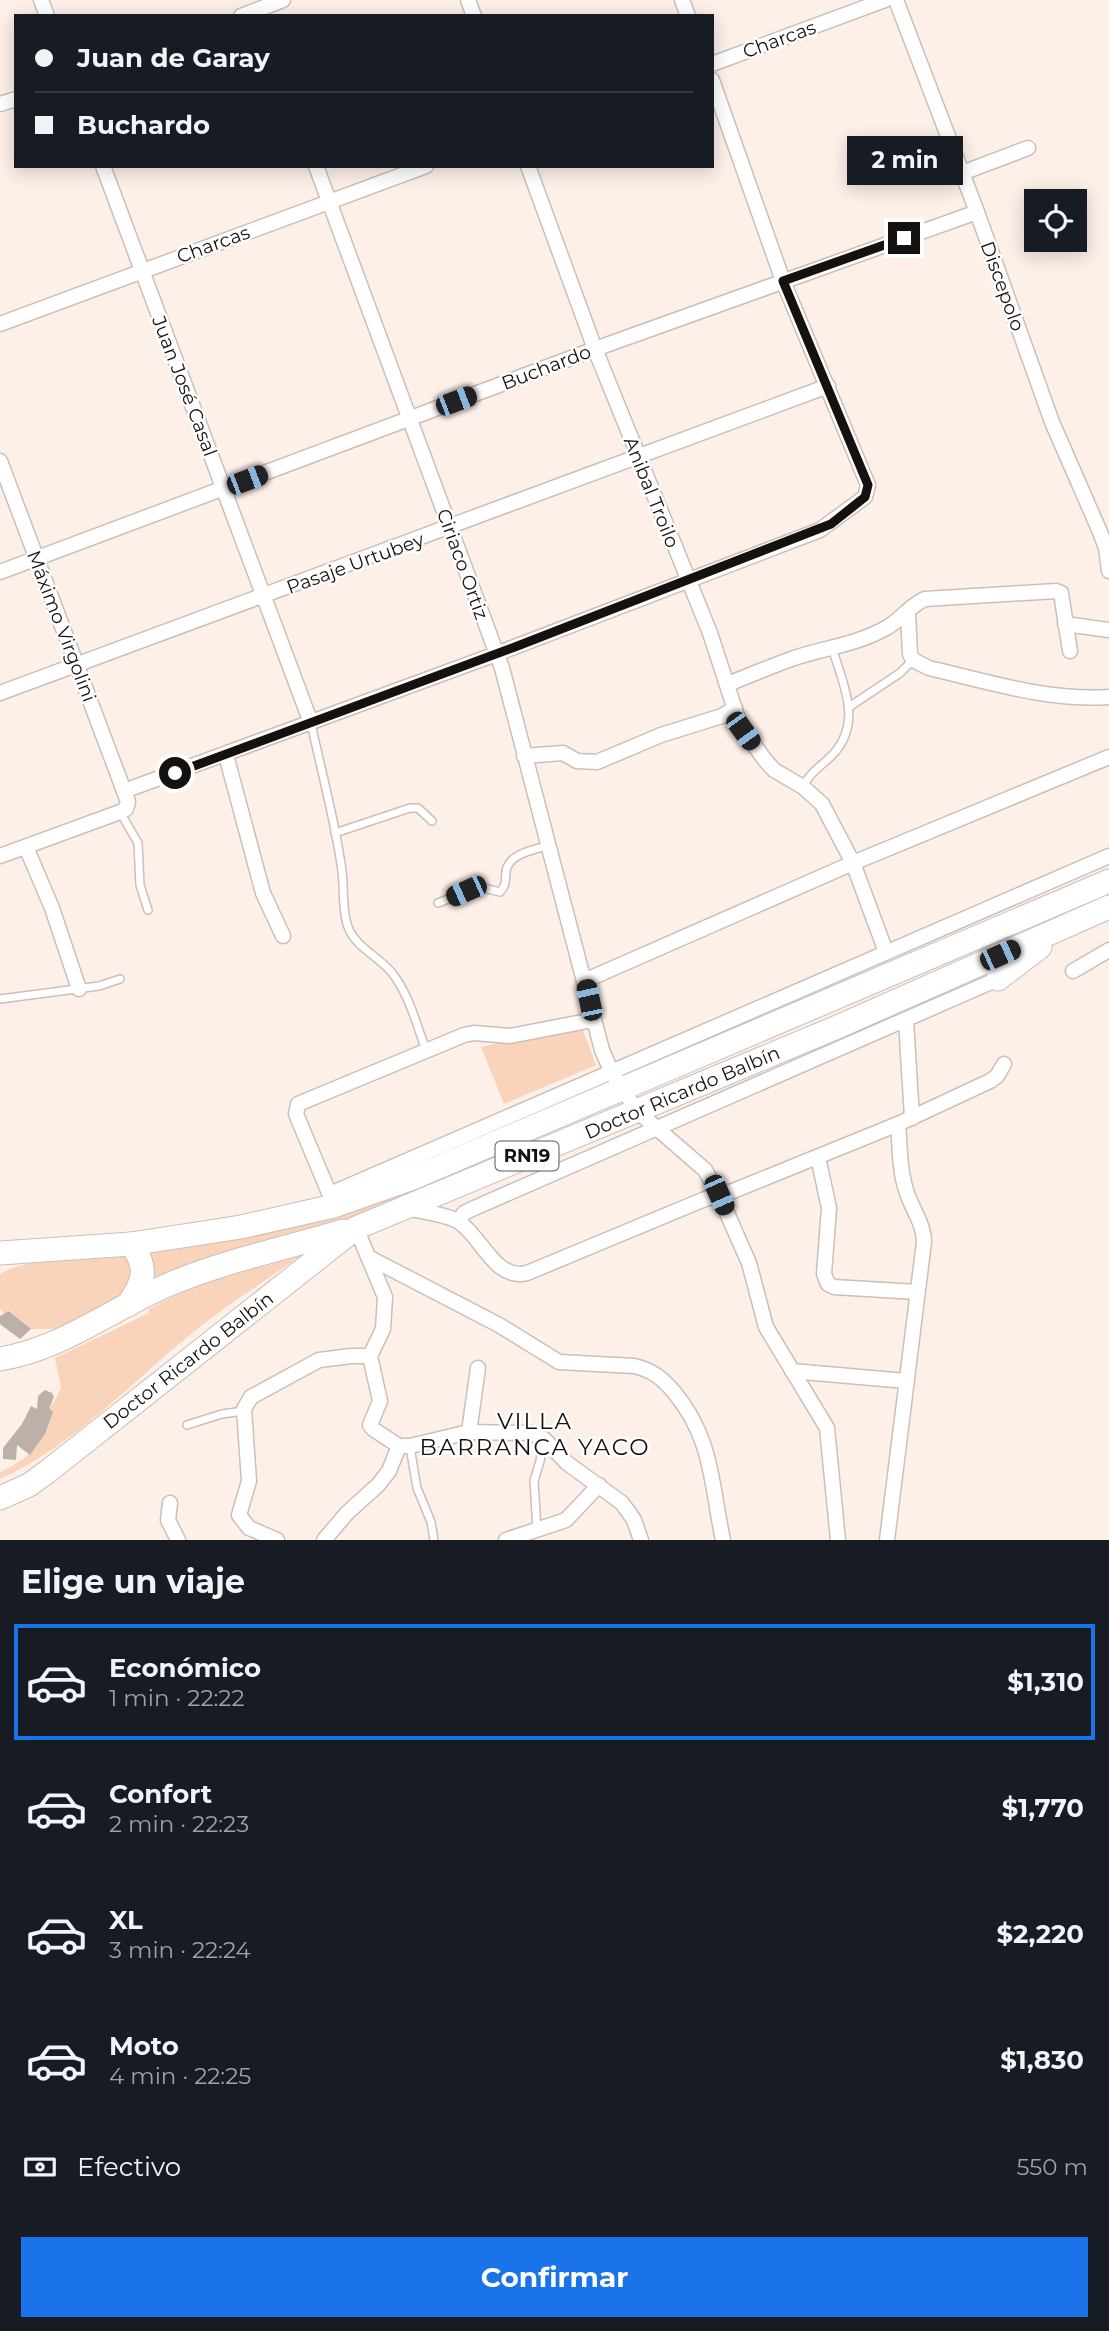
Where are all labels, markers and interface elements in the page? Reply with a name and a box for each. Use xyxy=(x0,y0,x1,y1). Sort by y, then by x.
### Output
street label: Charcas xyxy=(739,16,819,63)
text: Juan de Garay xyxy=(77,42,270,74)
text: Buchardo xyxy=(77,109,210,141)
callout: 2 min xyxy=(846,136,962,186)
text: 2 min xyxy=(871,146,939,174)
map controls xyxy=(1024,189,1087,252)
button: locate xyxy=(1024,189,1087,252)
street label: Charcas xyxy=(173,221,253,268)
route end xyxy=(888,222,920,254)
street label: Discepolo xyxy=(976,238,1029,334)
street label: Juan José Casal xyxy=(147,312,222,460)
street label: Buchardo xyxy=(498,340,594,395)
car xyxy=(433,384,480,418)
street label: Anibal Troilo xyxy=(619,433,684,551)
car xyxy=(224,463,271,497)
street label: Ciriaco Ortiz xyxy=(432,506,493,623)
street label: Pasaje Urtubey xyxy=(283,528,428,599)
street label: Máximo Virgolini xyxy=(22,547,101,705)
car xyxy=(723,708,764,754)
route start xyxy=(159,757,191,789)
car xyxy=(443,873,490,909)
car xyxy=(977,937,1024,973)
car xyxy=(575,977,604,1023)
street label: Doctor Ricardo Balbín xyxy=(581,1041,783,1144)
road number: RN19 xyxy=(496,1142,558,1170)
car xyxy=(701,1172,738,1218)
street label: Doctor Ricardo Balbín xyxy=(99,1287,278,1434)
district label: VILLA BARRANCA YACO xyxy=(419,1407,651,1461)
text: Elige un viaje xyxy=(21,1562,245,1601)
icon: car xyxy=(25,1651,88,1714)
text: Económico xyxy=(109,1652,261,1684)
text: $1,310 xyxy=(1007,1666,1084,1698)
text: 1 min · 22:22 xyxy=(109,1684,244,1712)
icon: car xyxy=(25,1777,88,1840)
text: Confort xyxy=(109,1778,212,1810)
text: $1,770 xyxy=(1002,1792,1084,1824)
text: 2 min · 22:23 xyxy=(109,1810,249,1838)
icon: car xyxy=(25,1903,88,1966)
text: XL xyxy=(109,1904,143,1936)
text: $2,220 xyxy=(996,1918,1084,1950)
text: 3 min · 22:24 xyxy=(109,1936,251,1964)
icon: car xyxy=(25,2029,88,2092)
text: Moto xyxy=(109,2030,179,2062)
text: $1,830 xyxy=(1000,2044,1084,2076)
text: 4 min · 22:25 xyxy=(109,2062,251,2090)
icon: cash xyxy=(21,2148,59,2186)
text: Efectivo xyxy=(77,2151,181,2183)
text: 550 m xyxy=(1016,2153,1088,2181)
button: Confirmar xyxy=(21,2237,1088,2317)

